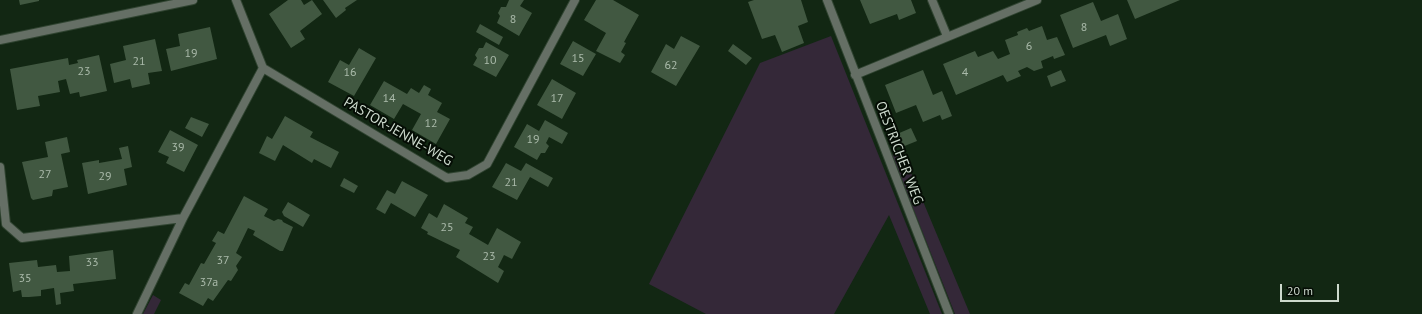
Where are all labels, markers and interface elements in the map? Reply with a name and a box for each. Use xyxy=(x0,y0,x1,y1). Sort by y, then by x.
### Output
house number: 8 xyxy=(510,13,516,27)
house number: 8 xyxy=(1081,21,1087,35)
house number: 6 xyxy=(1026,40,1032,54)
house number: 19 xyxy=(184,47,198,61)
house number: 15 xyxy=(571,52,585,66)
house number: 10 xyxy=(483,54,497,68)
house number: 21 xyxy=(132,55,146,69)
house number: 62 xyxy=(664,59,678,73)
house number: 23 xyxy=(77,65,91,79)
house number: 16 xyxy=(343,66,357,80)
house number: 4 xyxy=(962,66,968,80)
house number: 14 xyxy=(382,92,396,106)
house number: 17 xyxy=(550,92,564,106)
street label: PASTOR-JENNE-WEG xyxy=(341,94,455,170)
street label: OESTRICHER WEG xyxy=(872,99,926,207)
house number: 12 xyxy=(424,117,438,131)
house number: 19 xyxy=(526,133,540,147)
house number: 39 xyxy=(171,141,185,155)
house number: 27 xyxy=(38,168,52,182)
house number: 29 xyxy=(98,170,112,184)
house number: 21 xyxy=(504,176,518,190)
house number: 25 xyxy=(440,221,454,235)
house number: 23 xyxy=(482,250,496,264)
house number: 37 xyxy=(216,254,230,268)
house number: 33 xyxy=(85,256,99,270)
house number: 35 xyxy=(18,272,32,286)
house number: 37a xyxy=(200,276,218,290)
scale bar xyxy=(1282,276,1341,302)
text: 20 m xyxy=(1287,283,1313,298)

